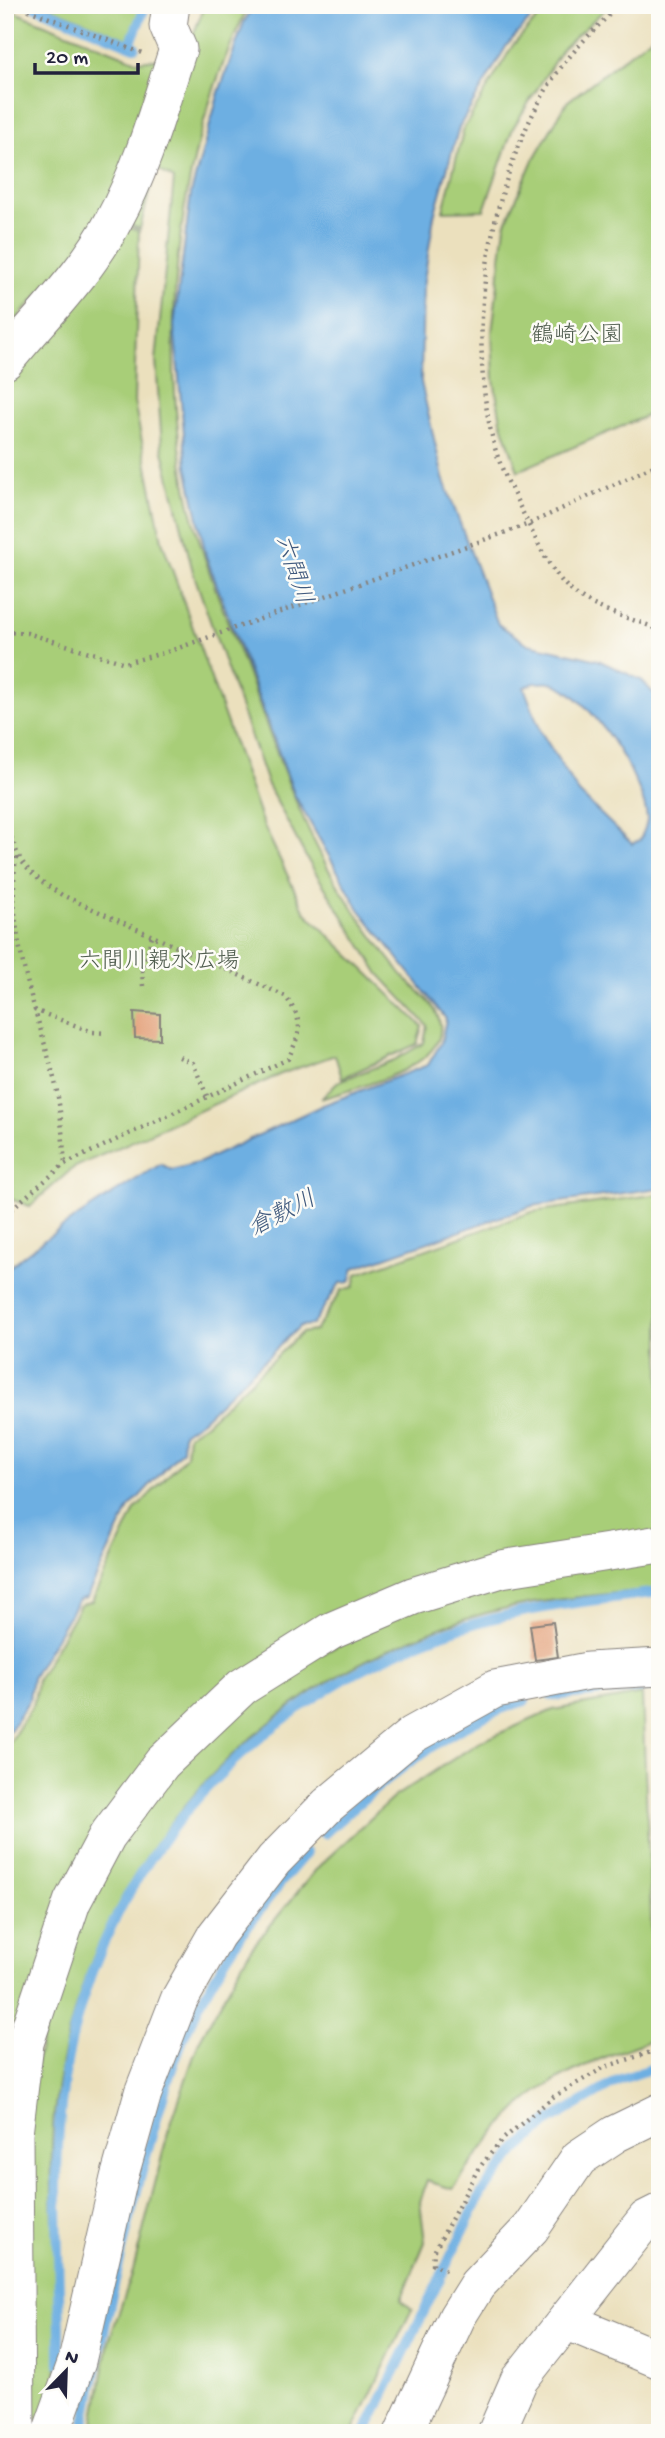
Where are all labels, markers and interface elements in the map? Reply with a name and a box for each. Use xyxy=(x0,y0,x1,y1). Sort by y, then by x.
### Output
scale bar xyxy=(35,32,138,76)
text: 20 m xyxy=(46,47,88,72)
park label: 鶴崎公園 xyxy=(531,322,623,350)
water label: 六間川 xyxy=(267,531,317,609)
park label: 六間川親水広場 xyxy=(79,948,240,976)
water label: 倉敷川 xyxy=(244,1185,322,1244)
north arrow xyxy=(32,2336,102,2406)
text: N xyxy=(61,2346,81,2372)

